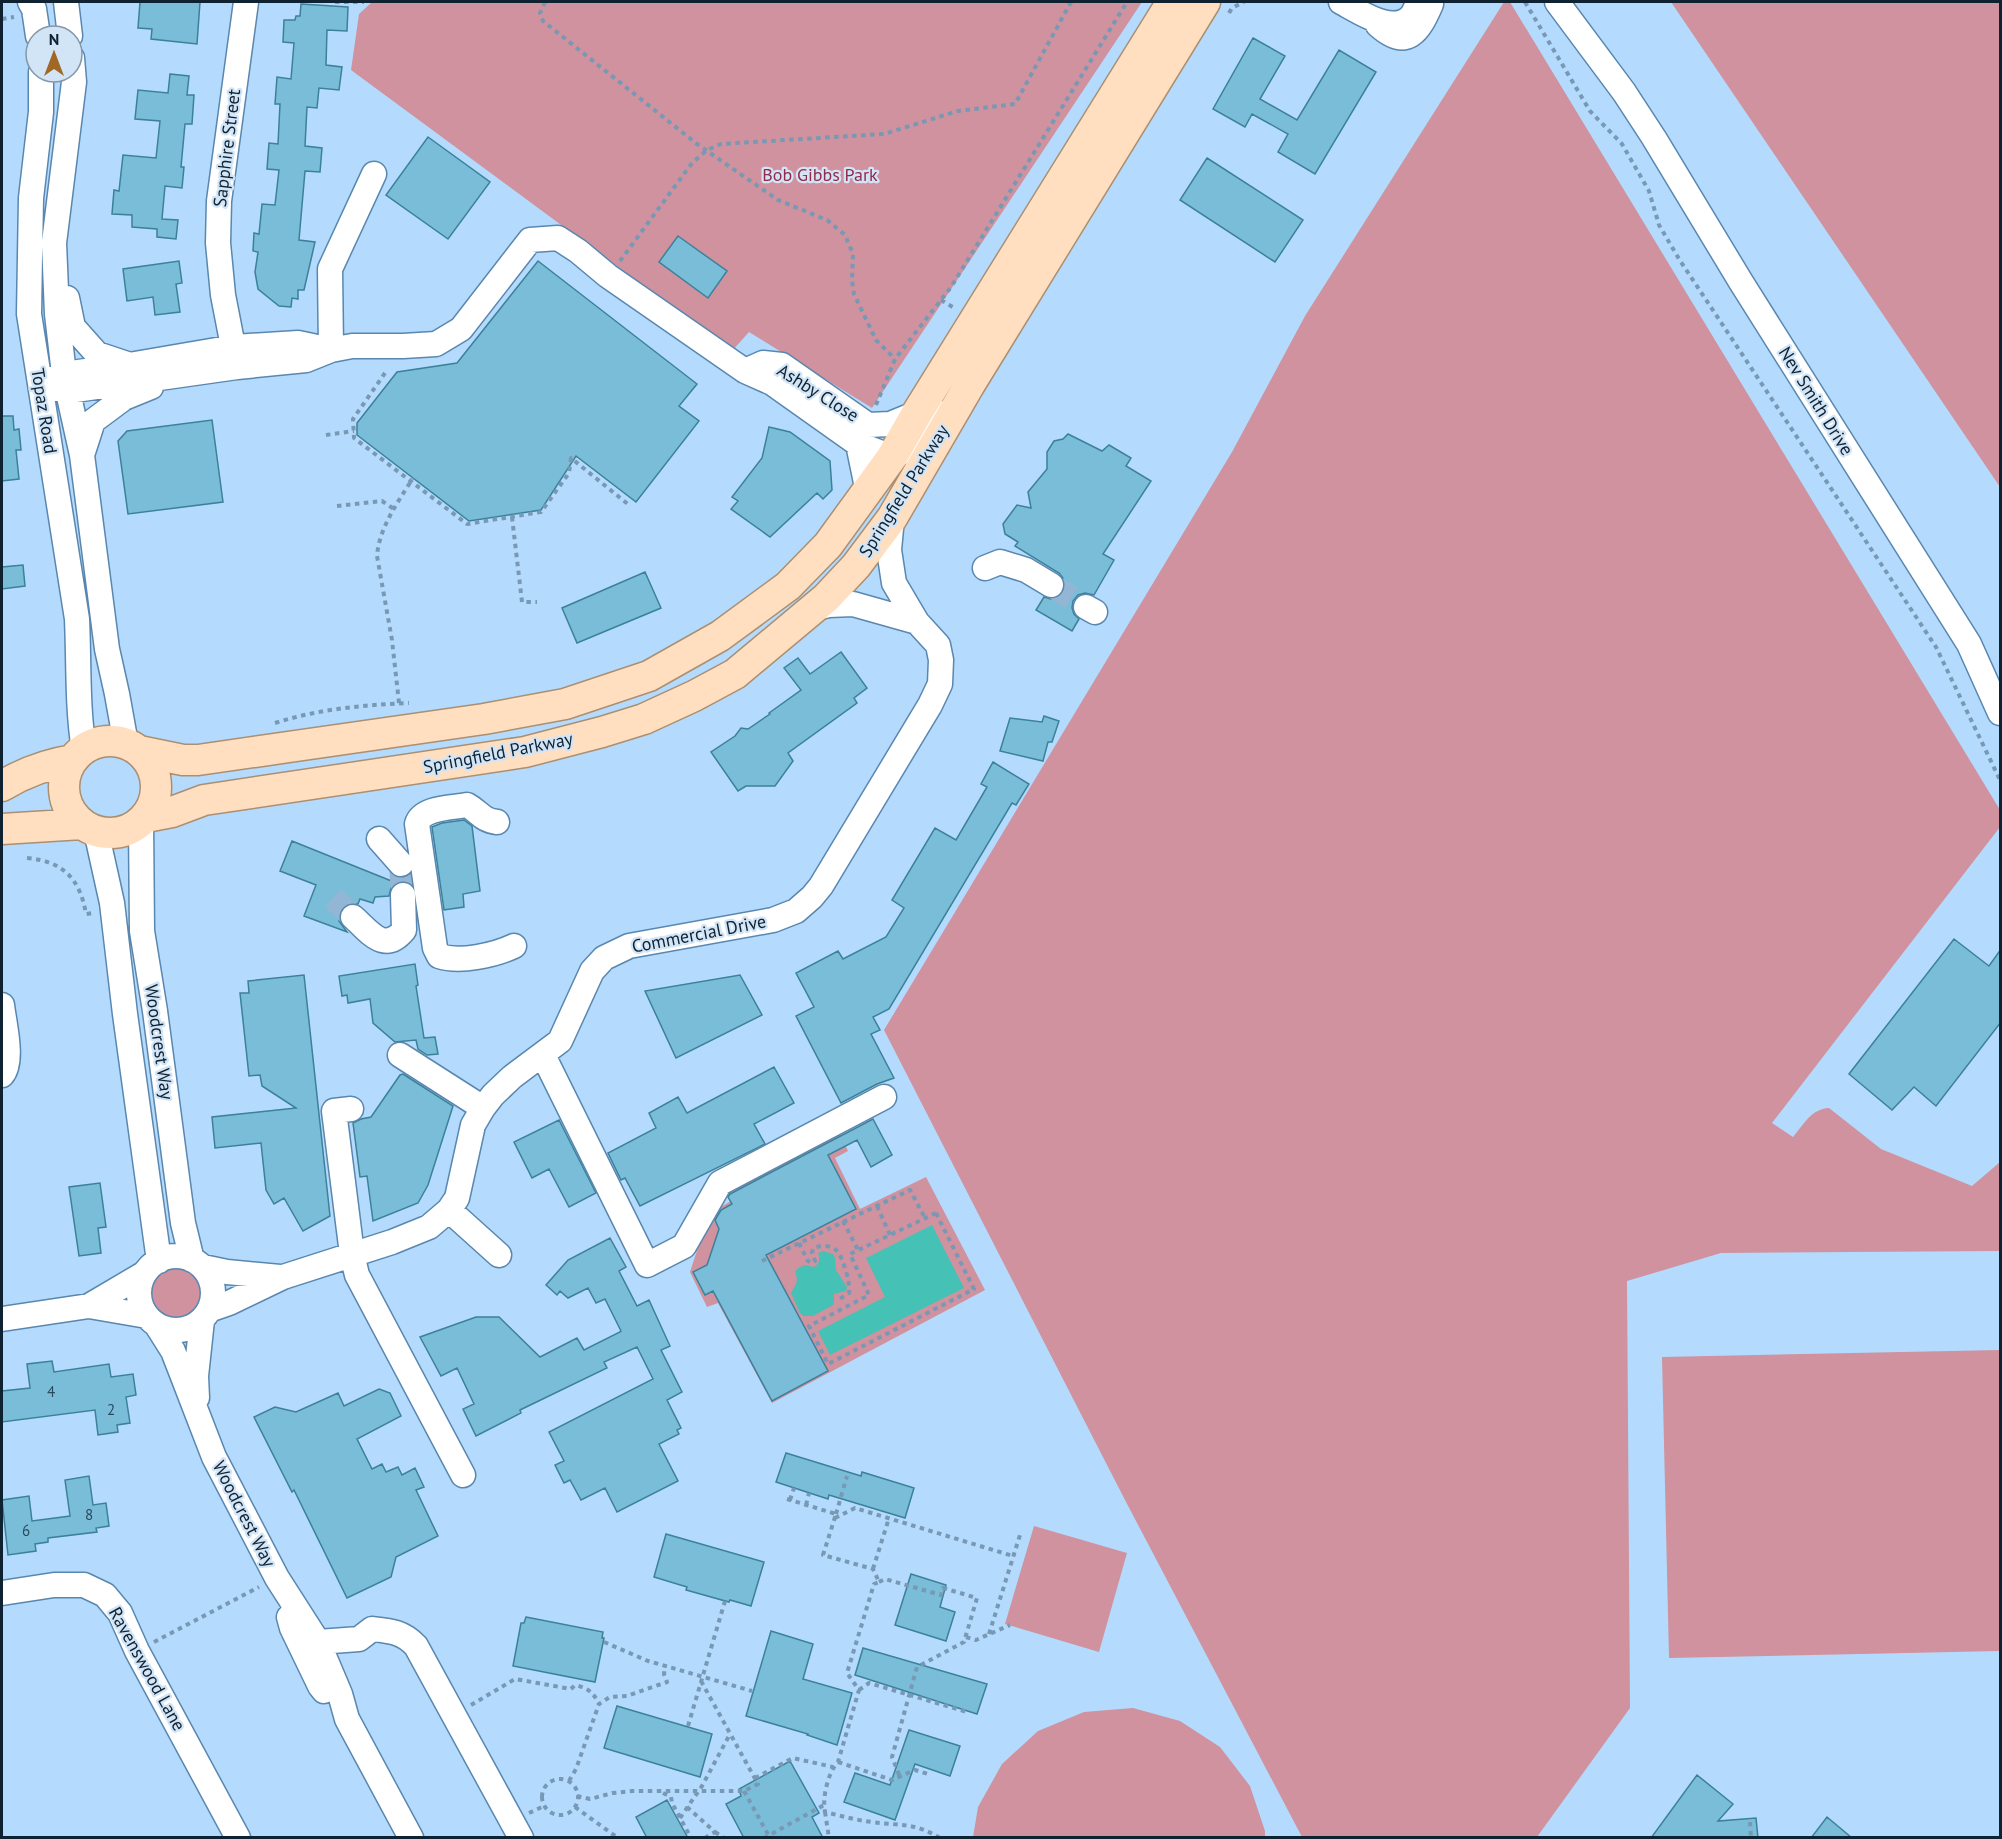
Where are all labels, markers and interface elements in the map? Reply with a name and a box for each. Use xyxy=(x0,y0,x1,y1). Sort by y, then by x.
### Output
north arrow xyxy=(24,24,84,84)
text: N xyxy=(49,29,59,49)
street label: Sapphire Street xyxy=(208,88,245,208)
park label: Bob Gibbs Park xyxy=(762,163,878,186)
street label: Nev Smith Drive xyxy=(1774,342,1859,459)
street label: Ashby Close xyxy=(773,358,863,427)
street label: Topaz Road xyxy=(26,366,63,455)
street label: Springfield Parkway xyxy=(854,420,954,561)
street label: Springfield Parkway xyxy=(421,727,575,778)
street label: Commercial Drive xyxy=(630,909,768,958)
street label: Woodcrest Way xyxy=(140,983,179,1102)
house number: 4 xyxy=(47,1382,55,1401)
house number: 2 xyxy=(107,1400,115,1419)
street label: Woodcrest Way xyxy=(208,1457,281,1571)
house number: 8 xyxy=(85,1505,93,1524)
house number: 6 xyxy=(22,1521,30,1540)
street label: Ravenswood Lane xyxy=(104,1603,191,1735)

